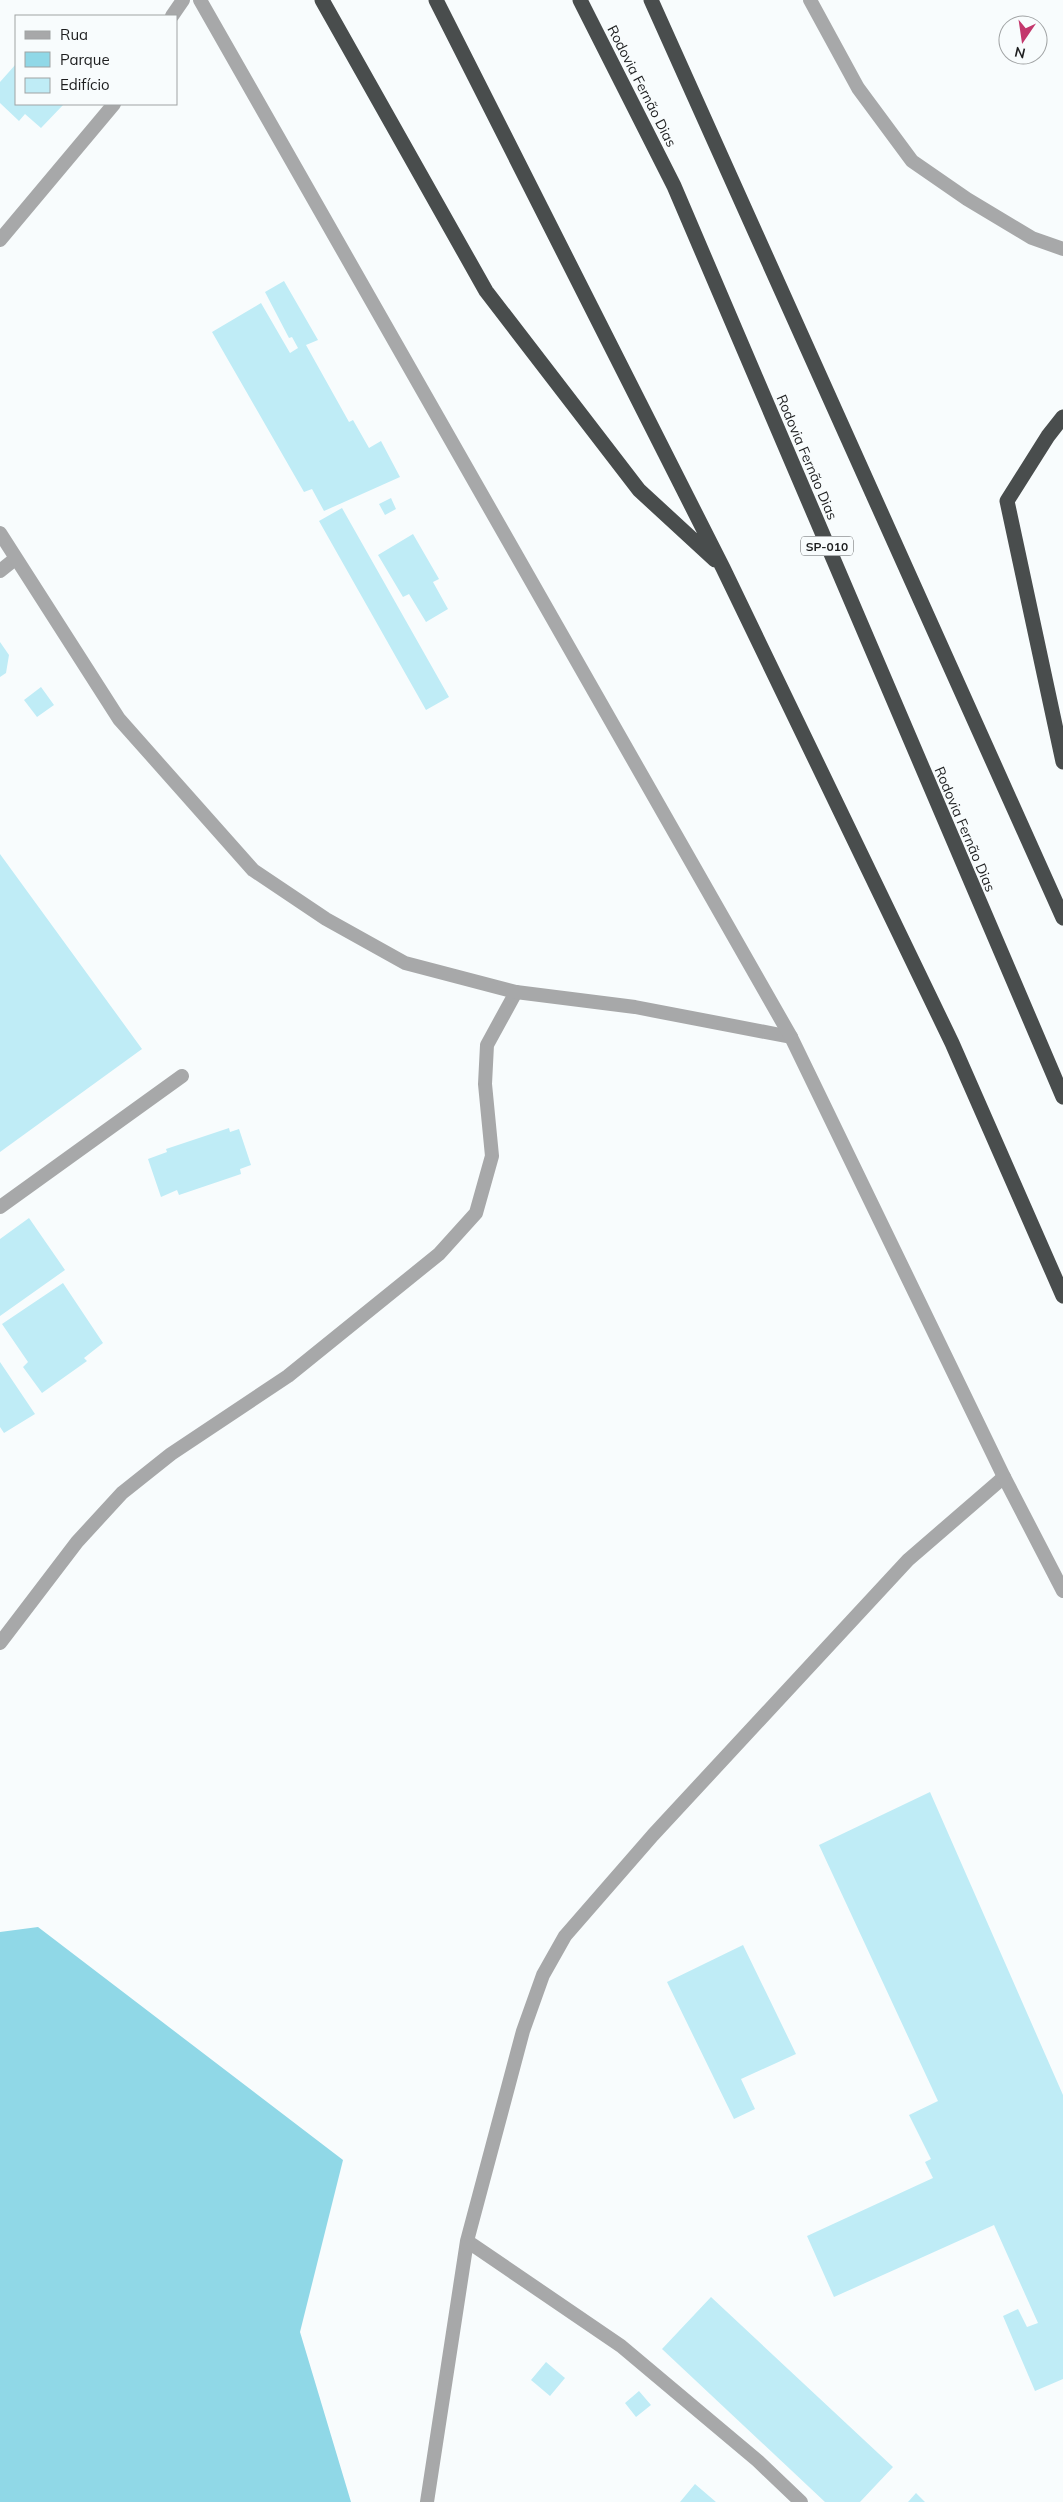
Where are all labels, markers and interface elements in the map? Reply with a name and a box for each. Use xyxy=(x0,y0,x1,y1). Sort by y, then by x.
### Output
legend xyxy=(15,15,178,105)
north arrow xyxy=(998,15,1048,65)
street label: Rodovia Fernão Dias xyxy=(603,22,681,150)
text: Rua xyxy=(60,25,88,44)
text: N xyxy=(1013,43,1027,63)
text: Parque xyxy=(60,50,110,69)
text: Edifício xyxy=(60,75,110,94)
street label: Rodovia Fernão Dias xyxy=(772,392,842,522)
road number: SP-010 xyxy=(801,536,853,556)
street label: Rodovia Fernão Dias xyxy=(930,764,1000,894)

